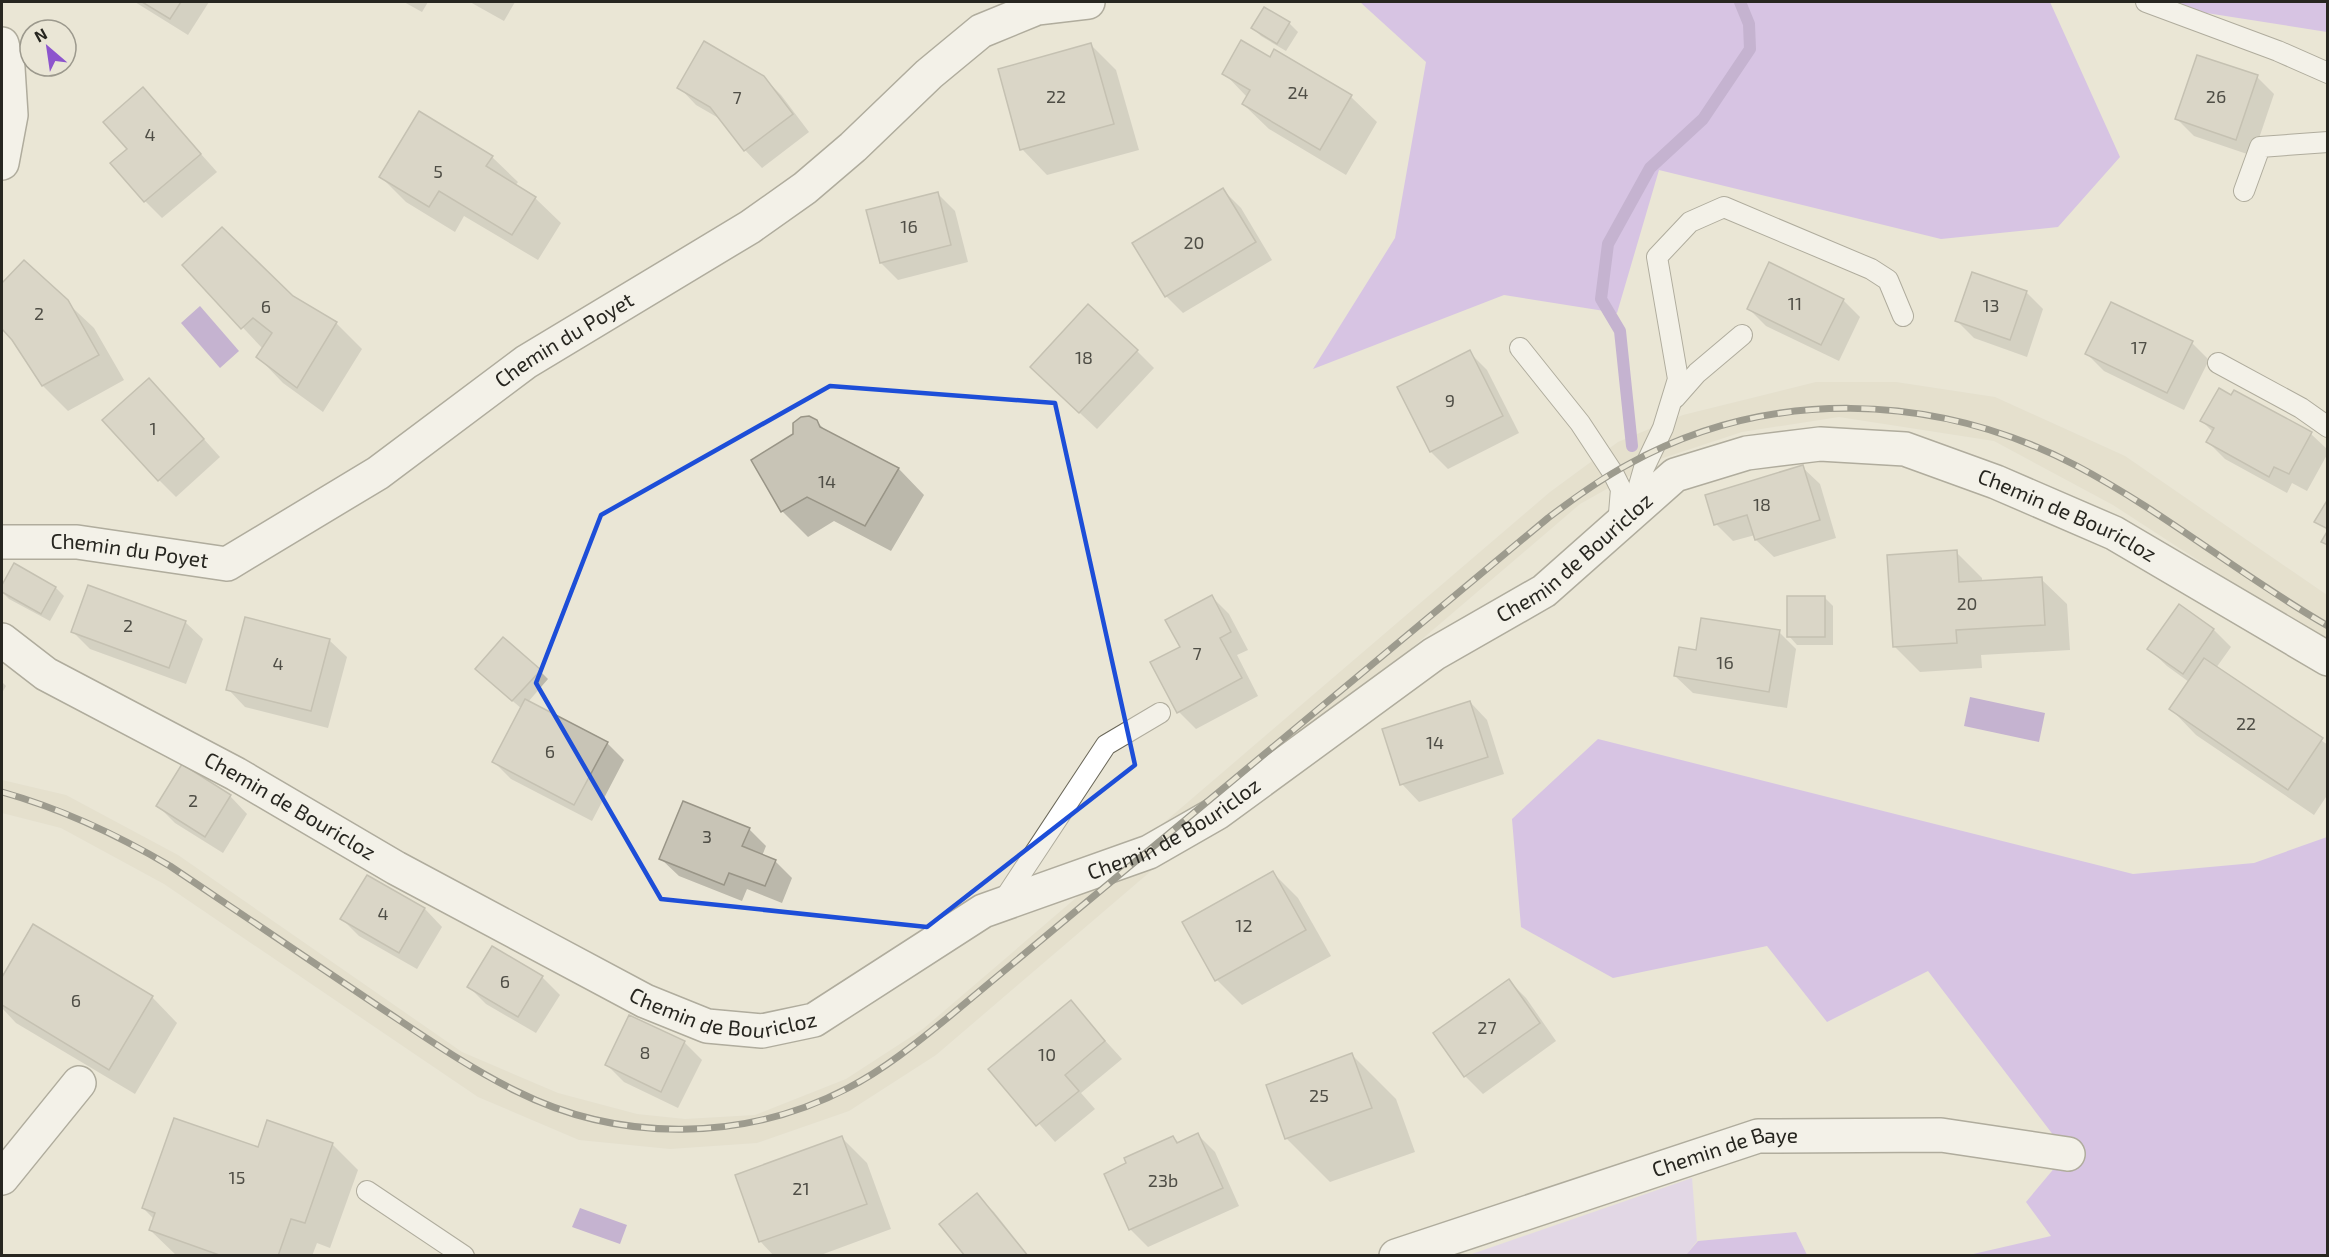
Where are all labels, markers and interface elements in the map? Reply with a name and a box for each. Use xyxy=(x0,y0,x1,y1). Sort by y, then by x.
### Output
north arrow xyxy=(18,18,78,78)
text: N xyxy=(31,23,50,46)
house number: 24 xyxy=(1287,81,1309,103)
house number: 22 xyxy=(1046,85,1066,107)
house number: 26 xyxy=(2206,85,2226,107)
house number: 7 xyxy=(732,86,742,108)
house number: 4 xyxy=(144,123,156,145)
house number: 5 xyxy=(433,160,443,182)
house number: 16 xyxy=(900,215,918,237)
house number: 20 xyxy=(1184,231,1204,253)
street label: Chemin du Poyet xyxy=(489,286,638,392)
house number: 11 xyxy=(1788,292,1802,314)
house number: 13 xyxy=(1982,294,2000,316)
house number: 6 xyxy=(261,295,271,317)
house number: 2 xyxy=(34,302,44,324)
house number: 17 xyxy=(2131,336,2147,358)
house number: 18 xyxy=(1075,346,1093,368)
house number: 9 xyxy=(1445,389,1455,411)
house number: 1 xyxy=(149,417,157,439)
street label: Chemin de Bouricloz xyxy=(1975,463,2161,566)
house number: 14 xyxy=(818,470,836,492)
street label: Chemin de Bouricloz xyxy=(1491,487,1657,627)
house number: 18 xyxy=(1753,493,1771,515)
street label: Chemin du Poyet xyxy=(50,528,210,572)
house number: 20 xyxy=(1957,592,1977,614)
house number: 2 xyxy=(123,614,133,636)
house number: 7 xyxy=(1192,642,1202,664)
house number: 16 xyxy=(1716,651,1734,673)
house number: 4 xyxy=(272,652,284,674)
house number: 22 xyxy=(2236,712,2256,734)
house number: 14 xyxy=(1426,731,1444,753)
house number: 6 xyxy=(545,740,555,762)
street label: Chemin de Bouricloz xyxy=(201,746,381,864)
street label: Chemin de Bouricloz xyxy=(1083,772,1264,884)
house number: 2 xyxy=(188,789,198,811)
house number: 3 xyxy=(702,825,712,847)
house number: 4 xyxy=(377,902,389,924)
house number: 12 xyxy=(1235,914,1253,936)
house number: 6 xyxy=(500,970,510,992)
street label: Chemin de Bouricloz xyxy=(626,981,819,1042)
house number: 6 xyxy=(71,989,81,1011)
house number: 27 xyxy=(1477,1016,1497,1038)
house number: 8 xyxy=(640,1041,650,1063)
house number: 10 xyxy=(1038,1043,1056,1065)
house number: 25 xyxy=(1309,1084,1329,1106)
street label: Chemin de Baye xyxy=(1648,1121,1798,1181)
house number: 15 xyxy=(229,1166,245,1188)
house number: 23b xyxy=(1148,1169,1178,1191)
house number: 21 xyxy=(792,1177,810,1199)

